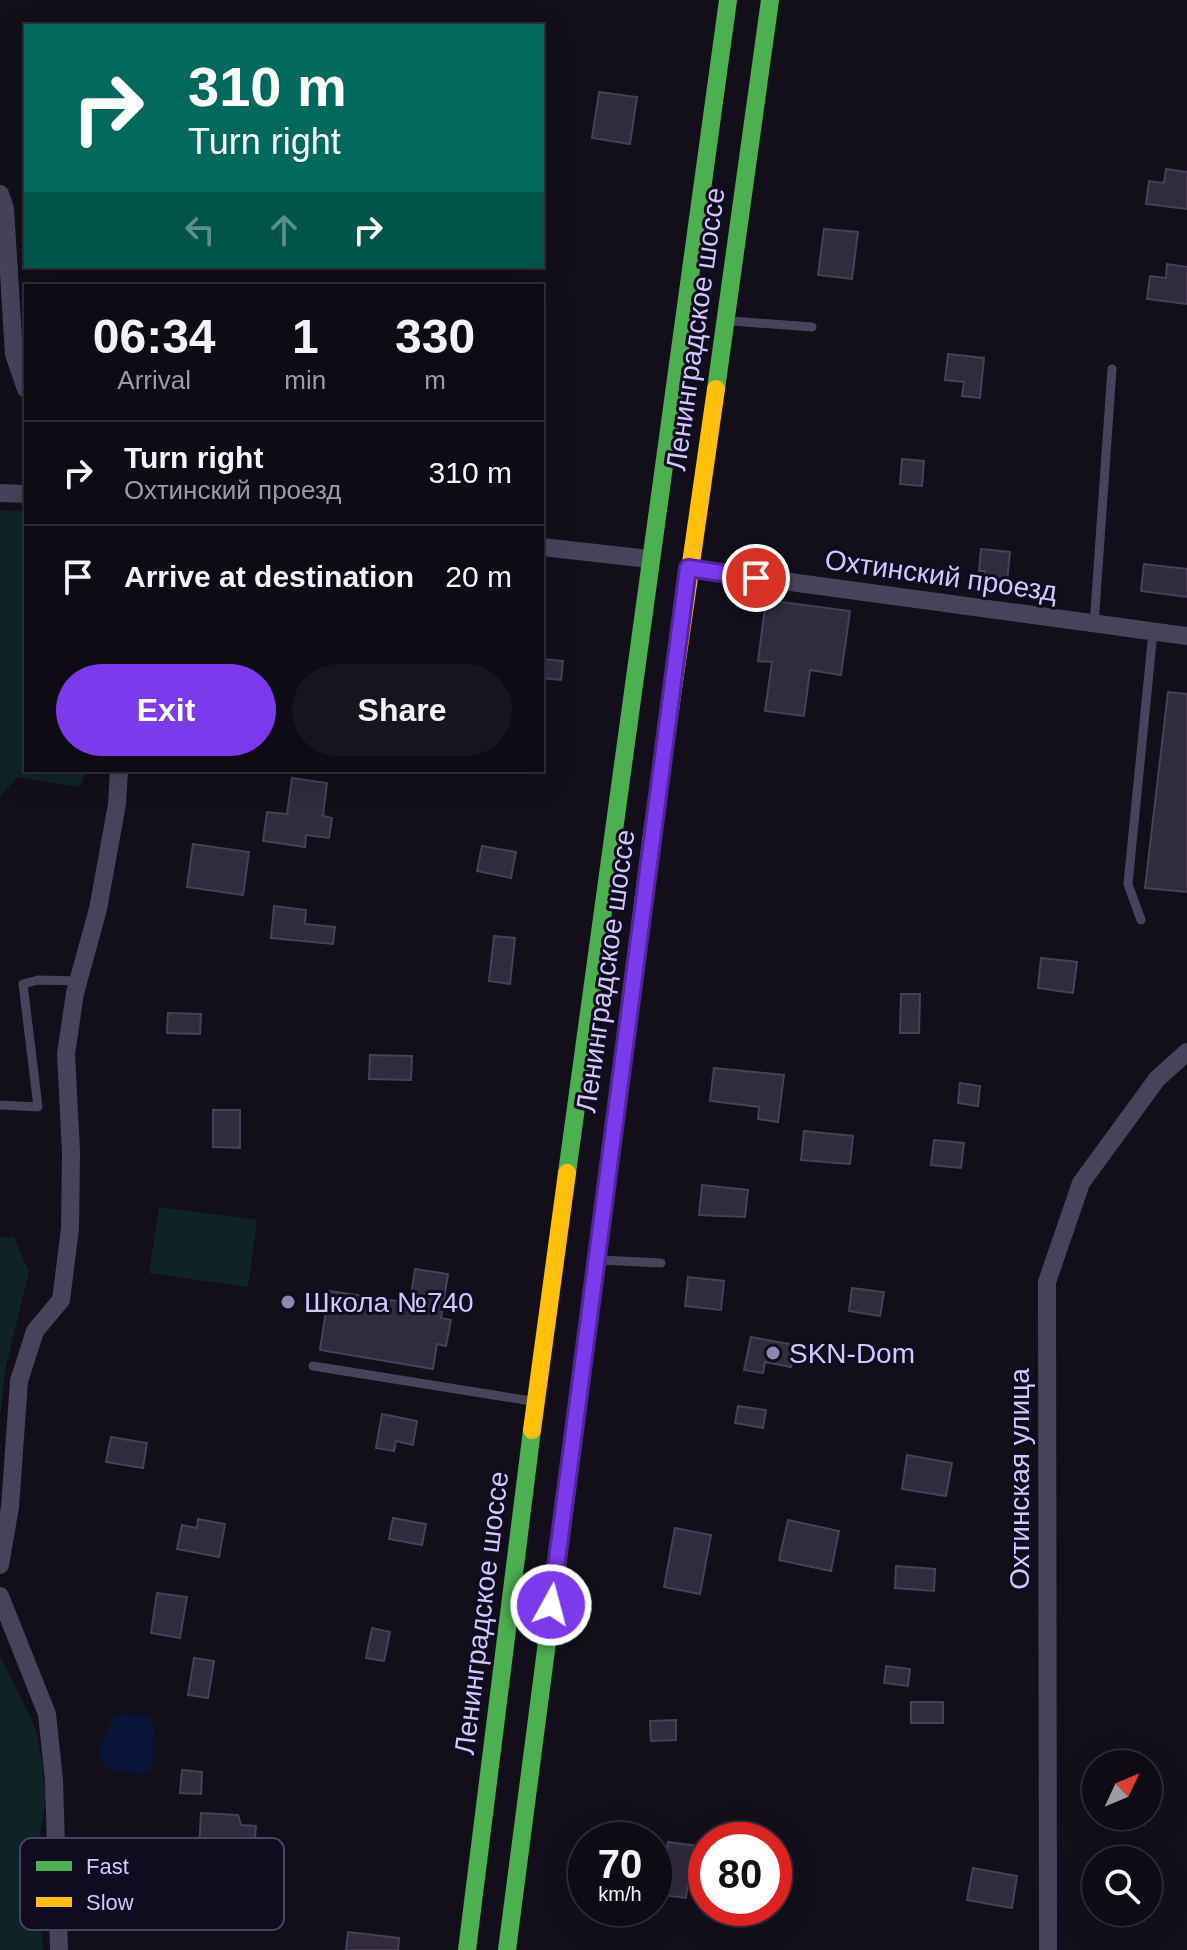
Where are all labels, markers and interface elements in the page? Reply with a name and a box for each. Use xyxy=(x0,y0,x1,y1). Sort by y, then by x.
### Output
text: 310 m xyxy=(188,55,347,118)
icon: right xyxy=(56,56,160,160)
text: Turn right xyxy=(188,121,341,162)
street label: Ленинградское шоссе xyxy=(660,186,731,472)
icon: left xyxy=(178,208,222,252)
icon: ahead xyxy=(262,208,306,252)
icon: right xyxy=(346,208,390,252)
text: 06:34 xyxy=(93,310,216,363)
text: 1 xyxy=(292,310,319,363)
text: 330 xyxy=(395,310,475,363)
text: Arrival xyxy=(117,365,191,395)
text: min xyxy=(284,365,326,395)
text: m xyxy=(424,365,446,395)
text: Turn right xyxy=(124,441,263,474)
icon: right xyxy=(56,451,100,495)
text: 310 m xyxy=(429,456,512,489)
text: Охтинский проезд xyxy=(124,475,341,505)
pin xyxy=(722,544,790,612)
street label: Охтинский проезд xyxy=(823,544,1059,607)
icon: arrive xyxy=(56,555,100,599)
icon: arrive xyxy=(734,556,778,600)
text: Arrive at destination xyxy=(124,560,414,593)
text: 20 m xyxy=(445,560,512,593)
button: Exit xyxy=(56,664,276,756)
button: Share xyxy=(292,664,512,756)
street label: Ленинградское шоссе xyxy=(570,828,641,1114)
place label: Школа №740 xyxy=(304,1287,474,1318)
marker: Школа №740 xyxy=(279,1293,297,1311)
place label: SKN-Dom xyxy=(789,1338,915,1369)
marker: SKN-Dom xyxy=(764,1344,782,1362)
street label: Охтинская улица xyxy=(1004,1368,1035,1590)
street label: Ленинградское шоссе xyxy=(449,1470,514,1757)
position arrow xyxy=(509,1563,593,1647)
north arrow xyxy=(1082,1750,1162,1830)
map controls xyxy=(1082,1750,1162,1926)
speed limit sign: 80 xyxy=(688,1822,792,1926)
legend xyxy=(20,1838,284,1930)
text: 70 xyxy=(598,1842,642,1886)
button: search xyxy=(1082,1846,1162,1926)
text: Fast xyxy=(86,1854,129,1879)
text: km/h xyxy=(598,1883,642,1905)
text: Slow xyxy=(86,1890,134,1915)

